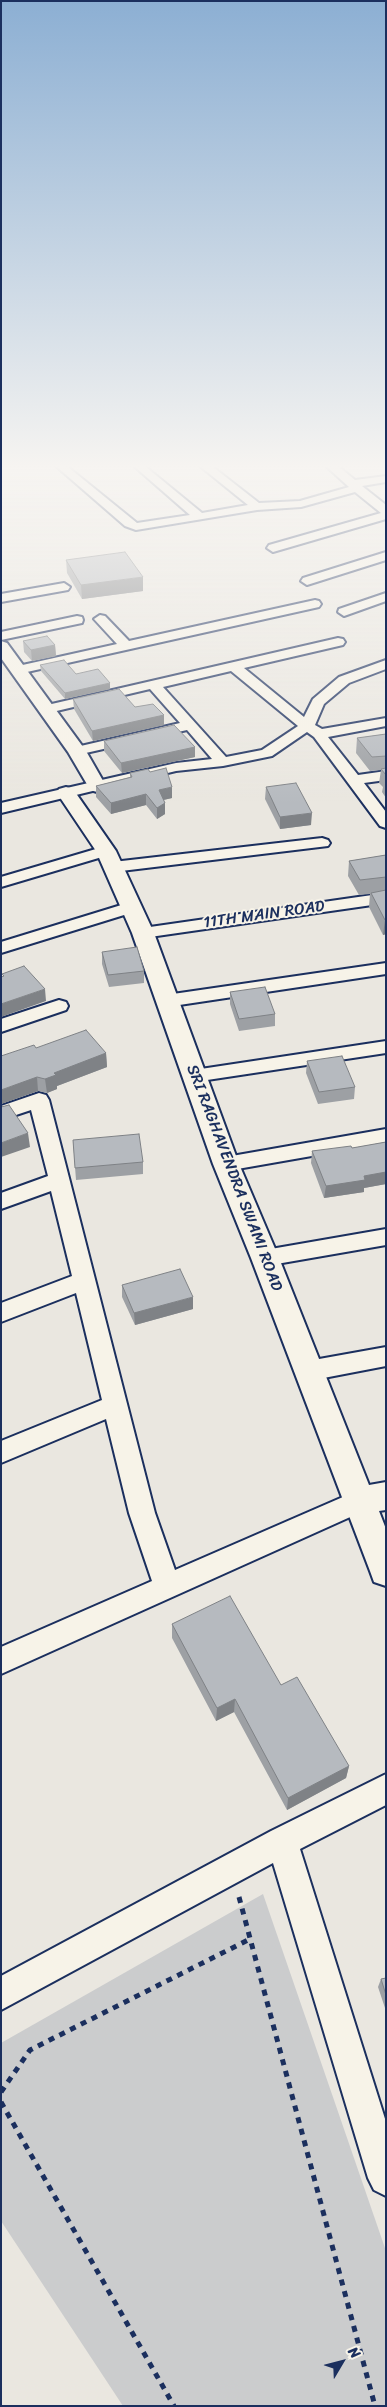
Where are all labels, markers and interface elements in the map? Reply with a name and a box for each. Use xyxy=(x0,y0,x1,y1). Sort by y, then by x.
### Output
street label: 11TH MAIN ROAD xyxy=(202,897,326,933)
street label: SRI RAGHAVENDRA SWAMI ROAD xyxy=(182,1062,286,1294)
north arrow xyxy=(317,2337,367,2387)
text: N xyxy=(341,2341,367,2364)

